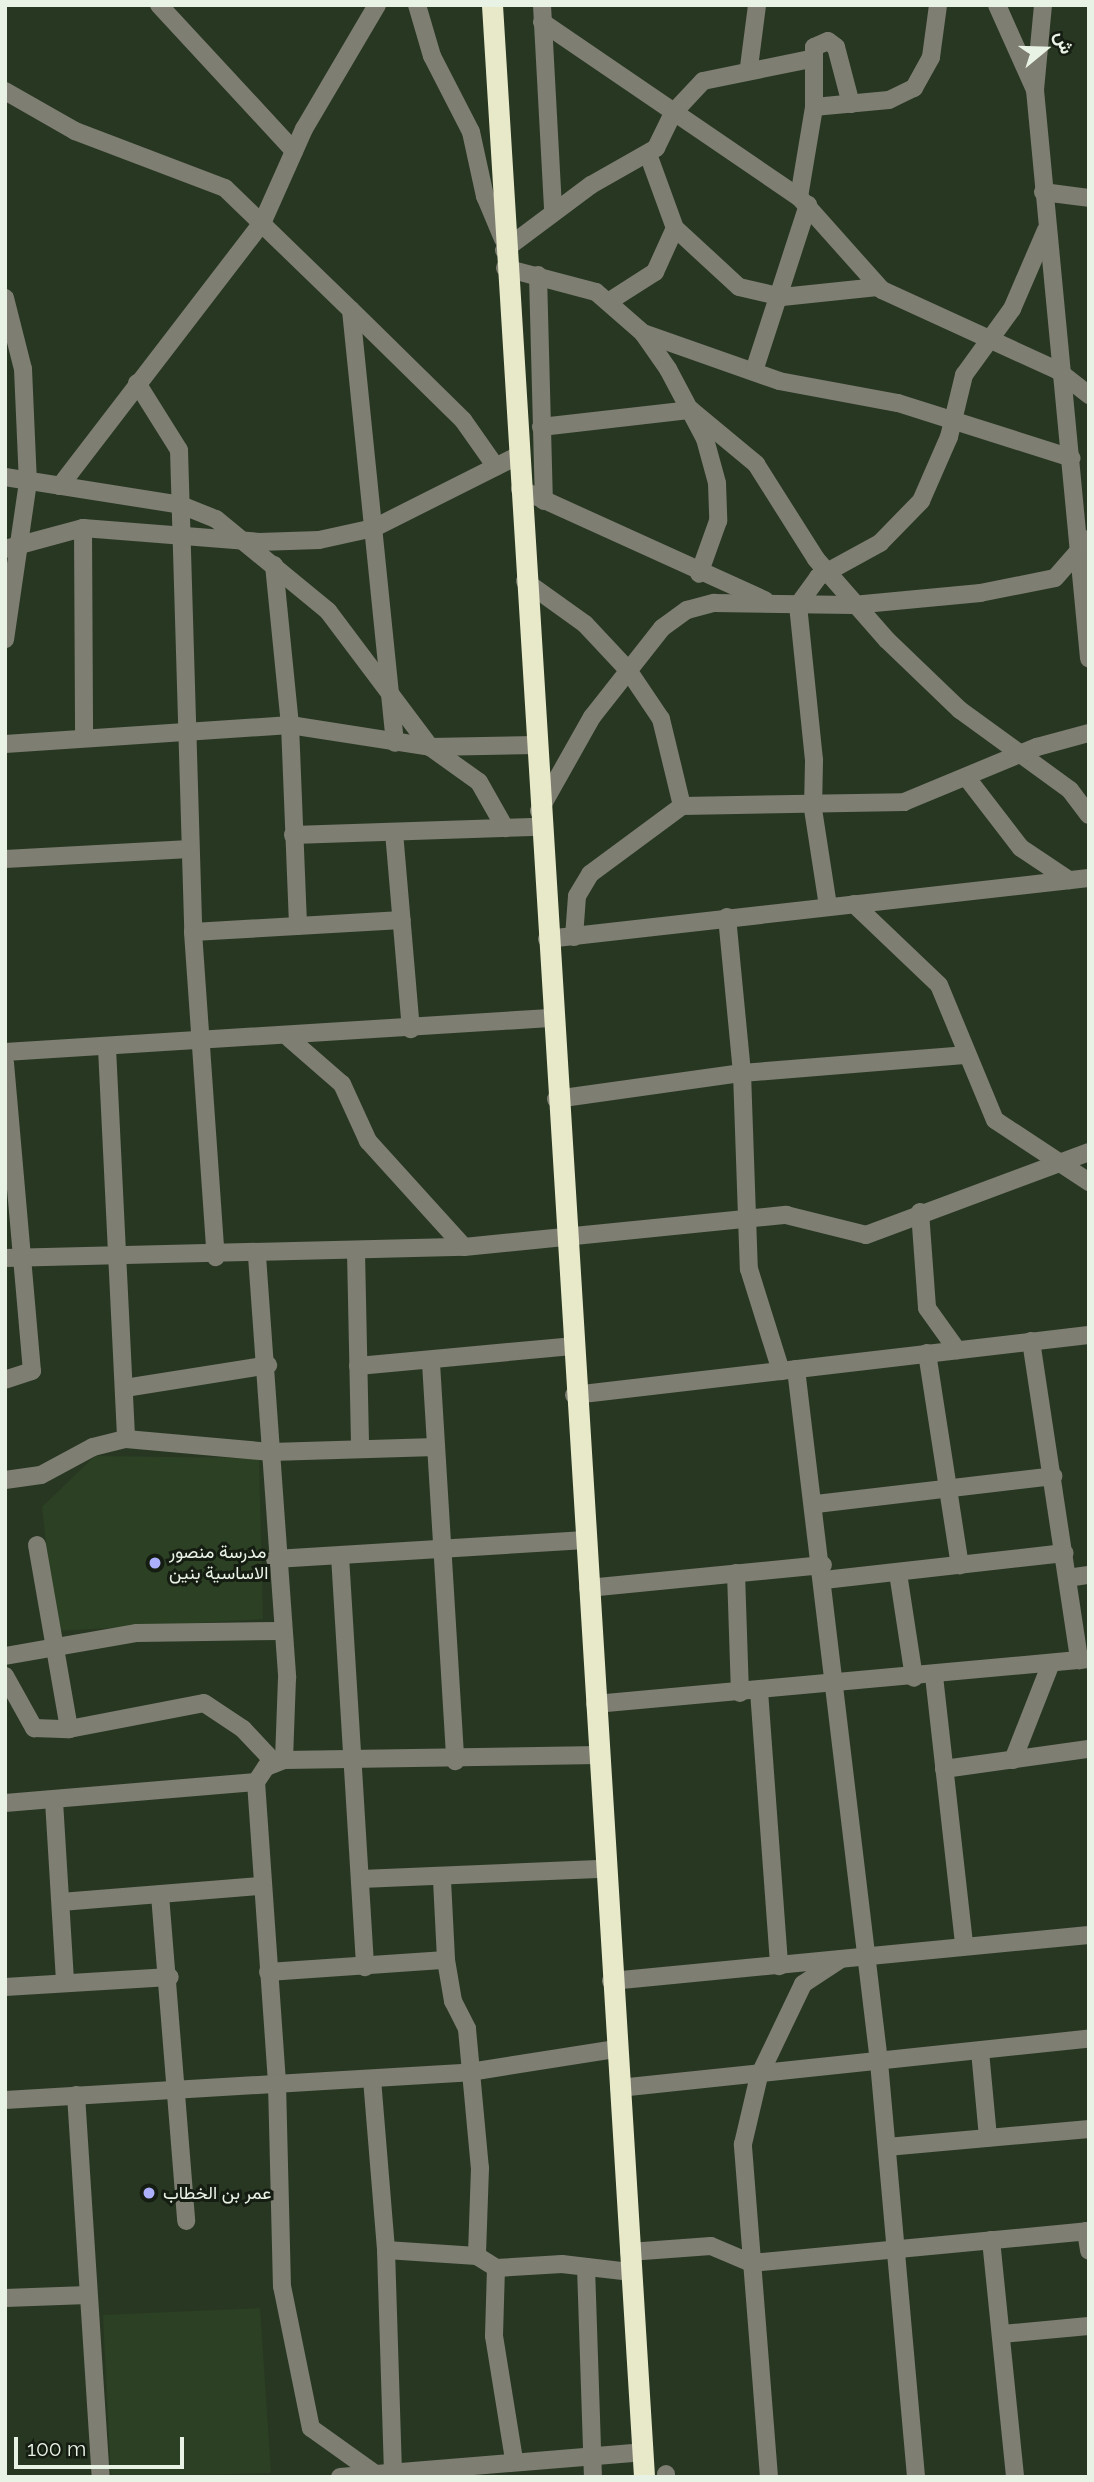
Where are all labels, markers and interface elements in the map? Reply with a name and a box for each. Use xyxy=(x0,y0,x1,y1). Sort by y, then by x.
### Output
north arrow xyxy=(1010,14,1080,84)
text: ش xyxy=(1051,28,1079,57)
place label: مدرسة منصور الاساسية بنين xyxy=(169,1542,268,1584)
marker: مدرسة منصور الاساسية بنين xyxy=(147,1555,163,1571)
place label: عمر بن الخطاب xyxy=(163,2182,271,2204)
marker: عمر بن الخطاب xyxy=(141,2185,157,2201)
scale bar xyxy=(18,2422,187,2466)
text: 100 m xyxy=(27,2436,86,2461)

